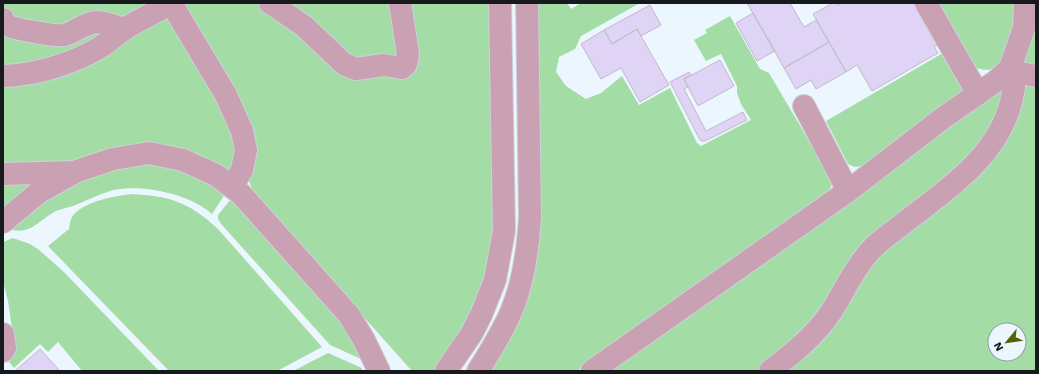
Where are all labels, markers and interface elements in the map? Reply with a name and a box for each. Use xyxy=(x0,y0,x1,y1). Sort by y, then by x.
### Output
north arrow xyxy=(987,322,1027,362)
text: N xyxy=(991,340,1006,353)

